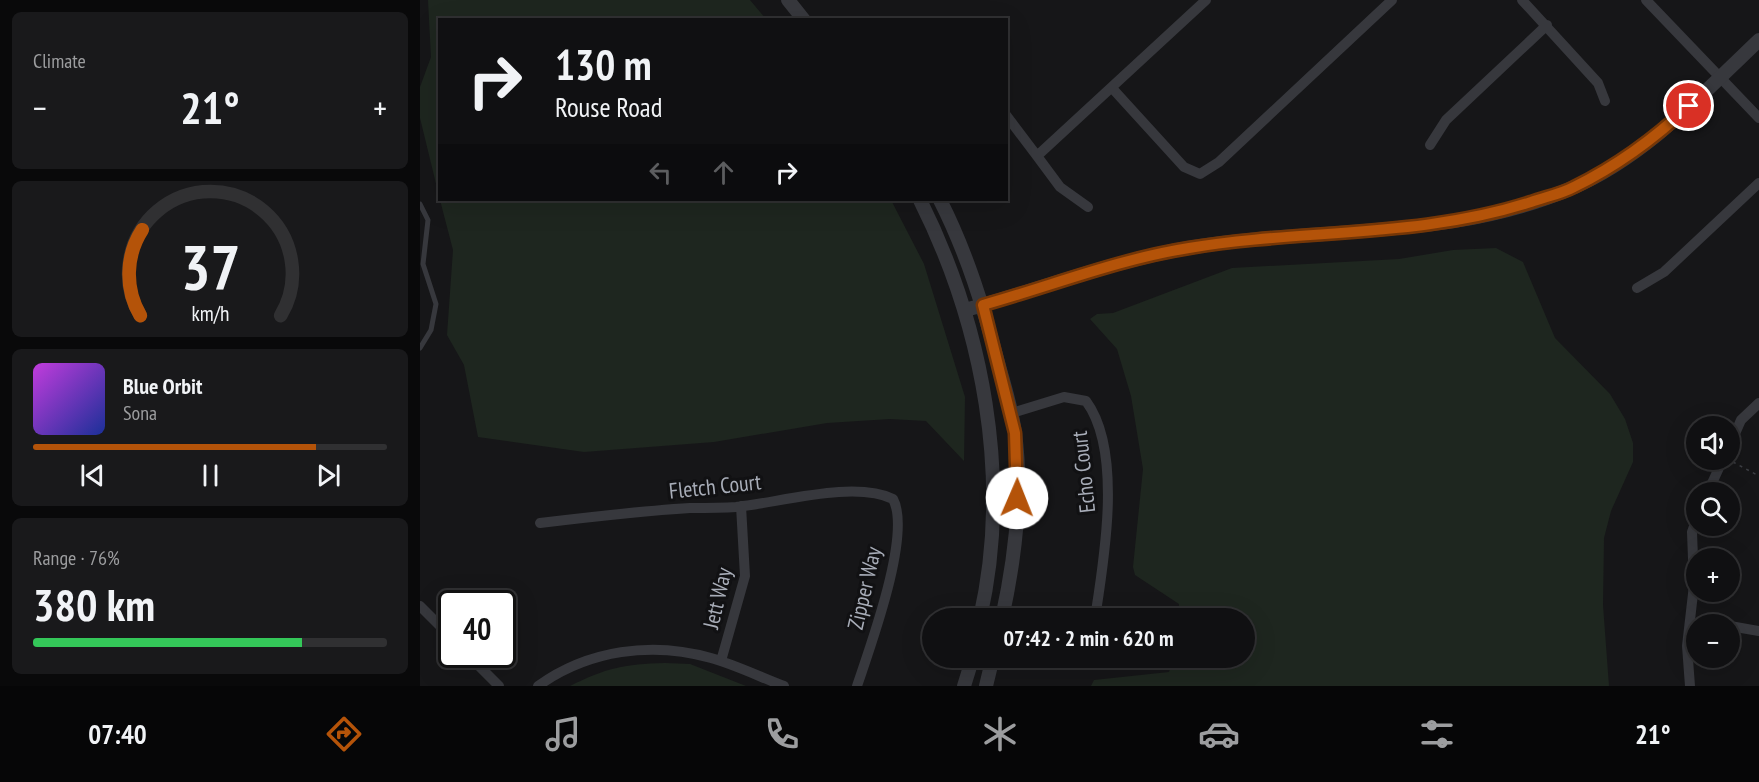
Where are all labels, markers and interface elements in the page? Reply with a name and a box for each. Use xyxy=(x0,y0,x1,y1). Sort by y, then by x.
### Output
text: 130 m xyxy=(555,37,652,92)
icon: right xyxy=(456,42,534,120)
text: Climate xyxy=(33,48,86,74)
text: 21° xyxy=(180,78,240,136)
pin xyxy=(1663,80,1714,131)
text: − xyxy=(33,86,47,129)
text: + xyxy=(373,86,387,129)
icon: arrive xyxy=(1672,89,1705,122)
text: Rouse Road xyxy=(555,90,662,124)
icon: left xyxy=(644,156,677,189)
icon: ahead xyxy=(707,156,740,189)
icon: right xyxy=(770,156,803,189)
text: 37 xyxy=(180,226,240,307)
text: km/h xyxy=(191,299,229,327)
text: Blue Orbit xyxy=(123,372,202,400)
text: Sona xyxy=(123,400,157,426)
map controls xyxy=(1686,416,1740,668)
button: sound xyxy=(1686,416,1740,470)
street label: Echo Court xyxy=(1065,430,1101,514)
icon: previous xyxy=(76,459,109,492)
icon: pause xyxy=(194,459,227,492)
icon: next xyxy=(312,459,345,492)
position arrow xyxy=(985,466,1049,530)
street label: Fletch Court xyxy=(668,467,762,505)
button: search xyxy=(1686,482,1740,536)
street label: Zipper Way xyxy=(841,543,887,632)
text: Range · 76% xyxy=(33,545,120,571)
button: + xyxy=(1686,548,1740,602)
street label: Jett Way xyxy=(696,564,738,632)
text: 380 km xyxy=(33,575,155,633)
speed limit sign: 40 xyxy=(438,590,516,668)
button: − xyxy=(1686,614,1740,668)
text: 07:42 · 2 min · 620 m xyxy=(1003,624,1174,652)
icon: directions xyxy=(323,713,365,755)
icon: music xyxy=(542,713,584,755)
icon: phone xyxy=(761,713,803,755)
icon: climate xyxy=(979,713,1021,755)
icon: car xyxy=(1198,713,1240,755)
icon: filters xyxy=(1416,713,1458,755)
text: 07:40 xyxy=(88,717,147,751)
text: 21° xyxy=(1635,717,1671,751)

